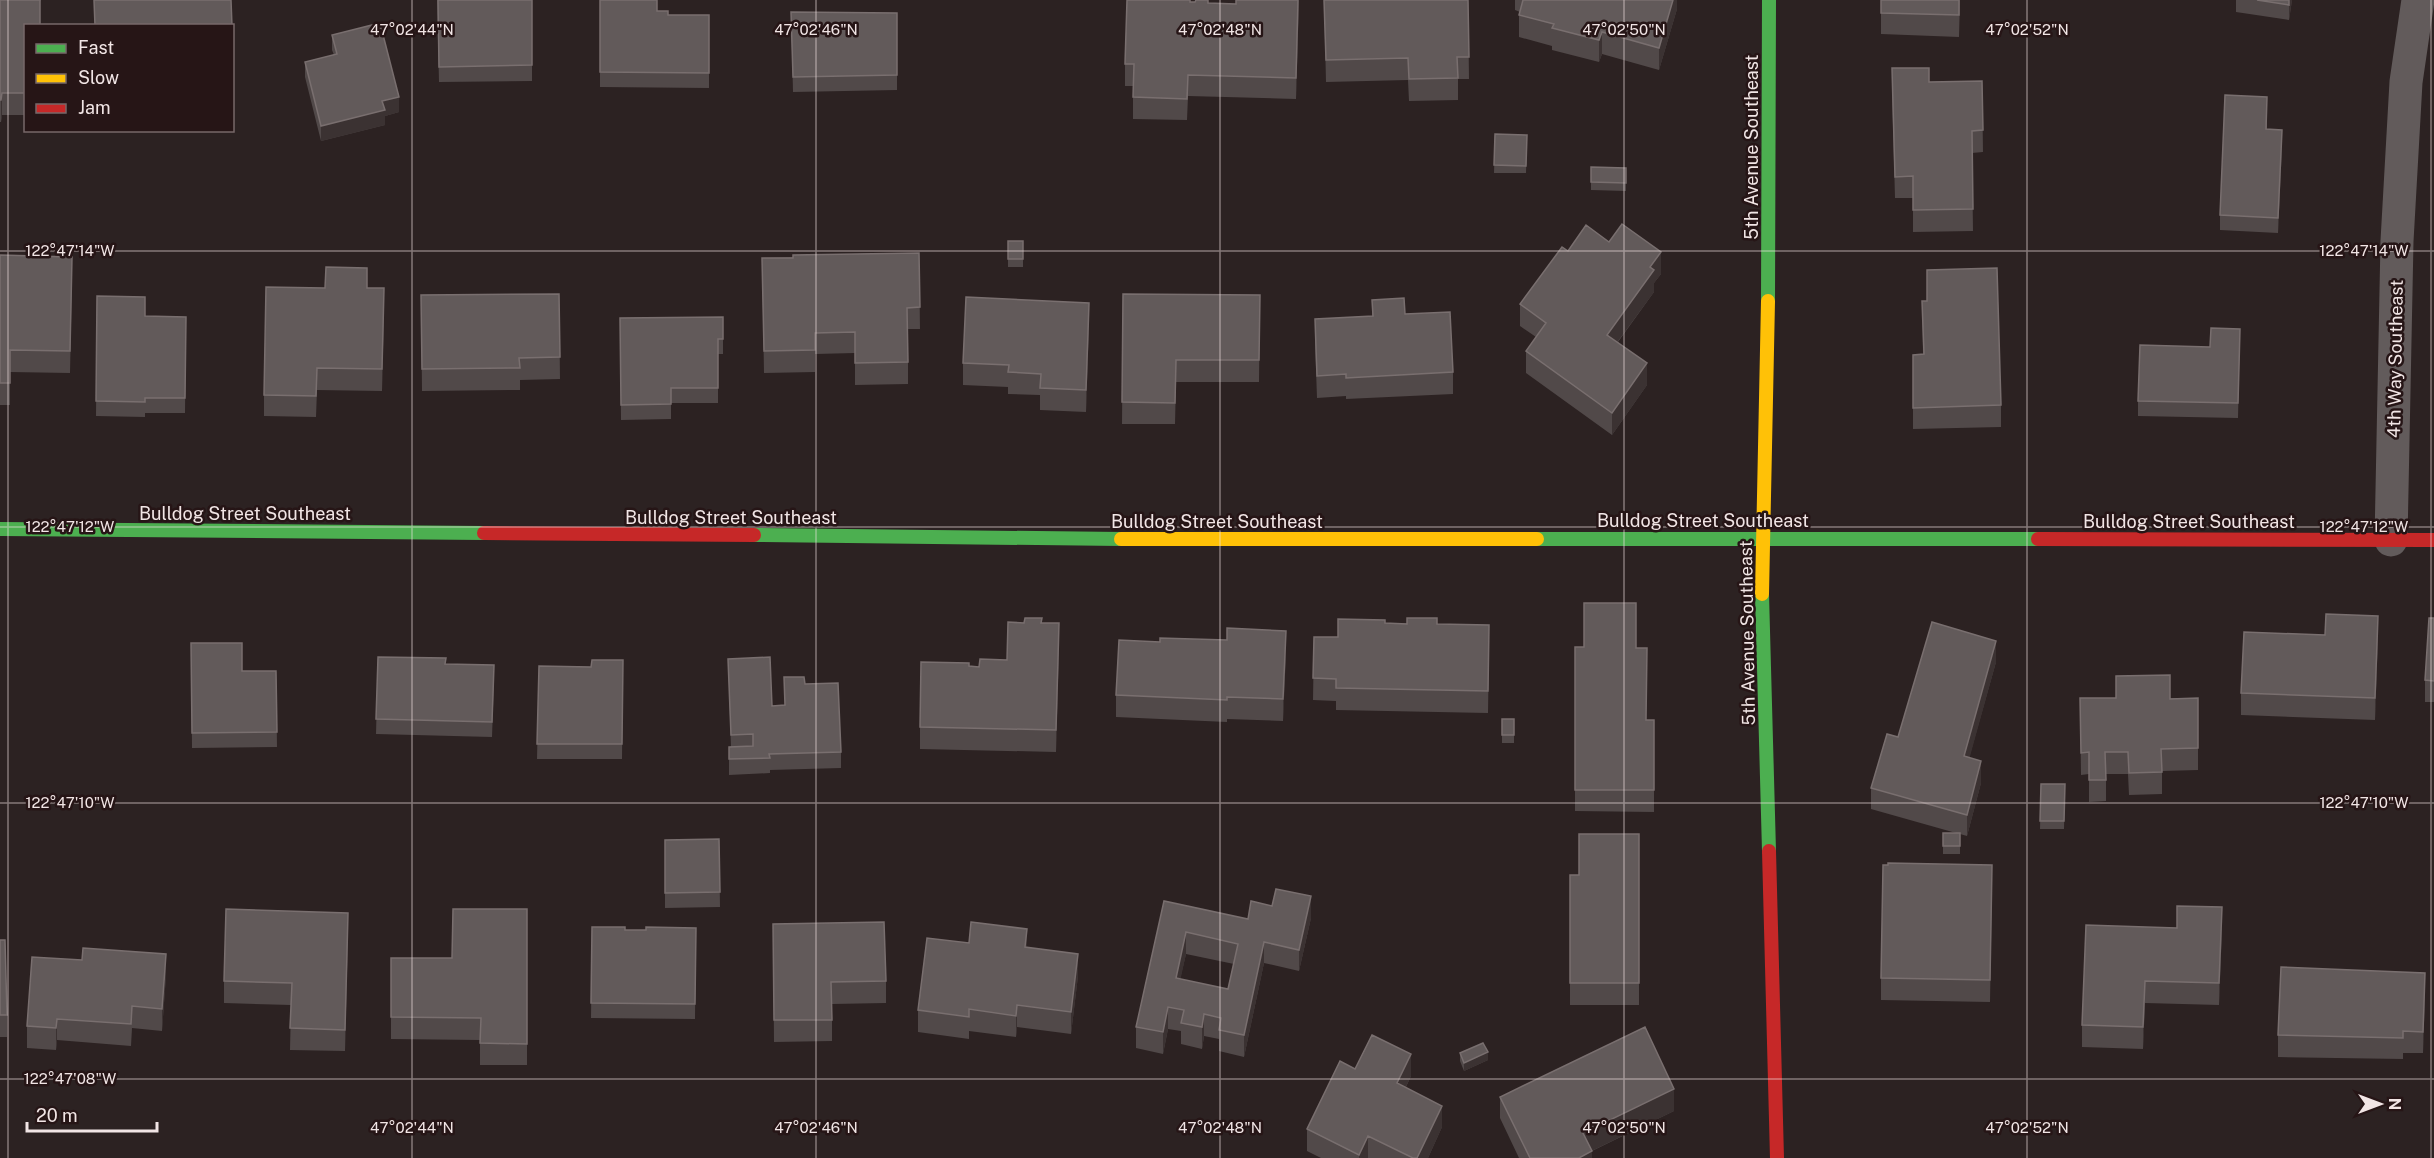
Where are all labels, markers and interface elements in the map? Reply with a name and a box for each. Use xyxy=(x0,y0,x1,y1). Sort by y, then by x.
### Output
text: 47°02'44"N xyxy=(370,21,454,38)
text: 47°02'46"N xyxy=(774,21,858,38)
text: 47°02'48"N xyxy=(1178,21,1262,38)
text: 47°02'50"N xyxy=(1582,21,1666,38)
text: 47°02'52"N xyxy=(1985,21,2069,38)
legend xyxy=(24,24,234,132)
text: Fast xyxy=(78,37,114,58)
street label: 5th Avenue Southeast xyxy=(1741,54,1762,240)
text: Slow xyxy=(78,67,119,88)
text: Jam xyxy=(78,97,111,118)
text: 122°47'14"W xyxy=(25,242,115,259)
text: 122°47'14"W xyxy=(2319,242,2409,259)
street label: 4th Way Southeast xyxy=(2383,280,2407,438)
street label: Bulldog Street Southeast xyxy=(139,503,351,524)
street label: Bulldog Street Southeast xyxy=(625,507,837,528)
street label: Bulldog Street Southeast xyxy=(1597,510,1809,531)
street label: Bulldog Street Southeast xyxy=(1111,511,1323,532)
street label: Bulldog Street Southeast xyxy=(2083,511,2295,532)
text: 122°47'12"W xyxy=(26,518,114,535)
text: 122°47'12"W xyxy=(2320,518,2408,535)
street label: 5th Avenue Southeast xyxy=(1735,540,1759,726)
text: 122°47'10"W xyxy=(25,794,115,811)
text: 122°47'10"W xyxy=(2319,794,2409,811)
text: 122°47'08"W xyxy=(24,1070,116,1087)
north arrow xyxy=(2350,1074,2410,1134)
scale bar xyxy=(27,1095,158,1133)
text: N xyxy=(2385,1098,2404,1110)
text: 20 m xyxy=(36,1105,78,1126)
text: 47°02'44"N xyxy=(370,1119,454,1136)
text: 47°02'46"N xyxy=(774,1119,858,1136)
text: 47°02'48"N xyxy=(1178,1119,1262,1136)
text: 47°02'50"N xyxy=(1582,1119,1666,1136)
text: 47°02'52"N xyxy=(1985,1119,2069,1136)

